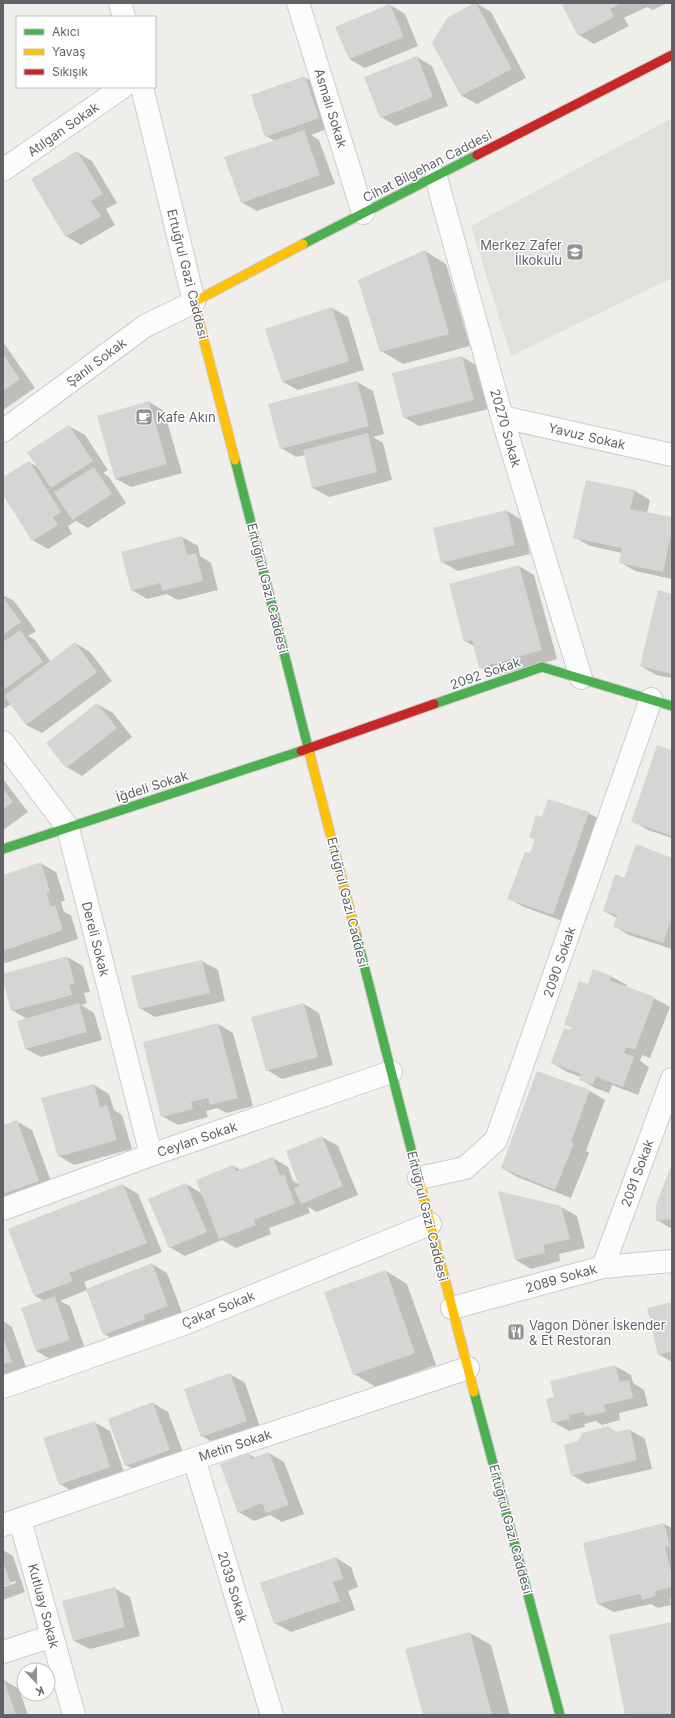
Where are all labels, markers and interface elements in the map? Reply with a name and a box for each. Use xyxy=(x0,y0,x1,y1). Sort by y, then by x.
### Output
legend xyxy=(16,16,156,88)
text: Akıcı xyxy=(52,24,80,39)
text: Yavaş xyxy=(52,44,86,59)
text: Sıkışık xyxy=(52,64,88,79)
street label: Asmalı Sokak xyxy=(311,66,351,150)
street label: Atılgan Sokak xyxy=(24,98,102,160)
street label: Cihat Bilgehan Caddesi xyxy=(360,127,494,205)
street label: Ertuğrul Gazi Caddesi xyxy=(164,207,212,341)
place label: Merkez Zafer İlkokulu xyxy=(480,237,562,268)
school or university icon: Merkez Zafer İlkokulu xyxy=(565,242,585,262)
street label: Şanlı Sokak xyxy=(63,334,129,390)
street label: 20270 Sokak xyxy=(487,387,525,469)
cafe icon: Kafe Akın xyxy=(134,407,154,427)
place label: Kafe Akın xyxy=(157,409,216,425)
street label: Yavuz Sokak xyxy=(547,419,627,453)
street label: Ertuğrul Gazi Caddesi xyxy=(244,521,292,655)
street label: 2092 Sokak xyxy=(448,653,522,693)
street label: İğdeli Sokak xyxy=(114,767,190,805)
street label: Ertuğrul Gazi Caddesi xyxy=(324,835,372,969)
street label: Dereli Sokak xyxy=(79,900,113,978)
street label: 2090 Sokak xyxy=(539,925,579,999)
street label: Ceylan Sokak xyxy=(155,1118,239,1160)
street label: 2091 Sokak xyxy=(617,1137,657,1209)
street label: Ertuğrul Gazi Caddesi xyxy=(404,1149,452,1283)
street label: 2089 Sokak xyxy=(523,1260,599,1296)
street label: Çakar Sokak xyxy=(179,1287,257,1331)
place label: Vagon Döner İskender & Et Restoran xyxy=(529,1317,666,1348)
restaurant icon: Vagon Döner İskender & Et Restoran xyxy=(506,1322,526,1342)
street label: Metin Sokak xyxy=(196,1426,274,1464)
street label: Ertuğrul Gazi Caddesi xyxy=(486,1462,536,1596)
street label: 2039 Sokak xyxy=(215,1549,251,1625)
street label: Kutluay Sokak xyxy=(25,1562,63,1650)
north arrow xyxy=(16,1662,56,1702)
text: K xyxy=(33,1683,46,1699)

